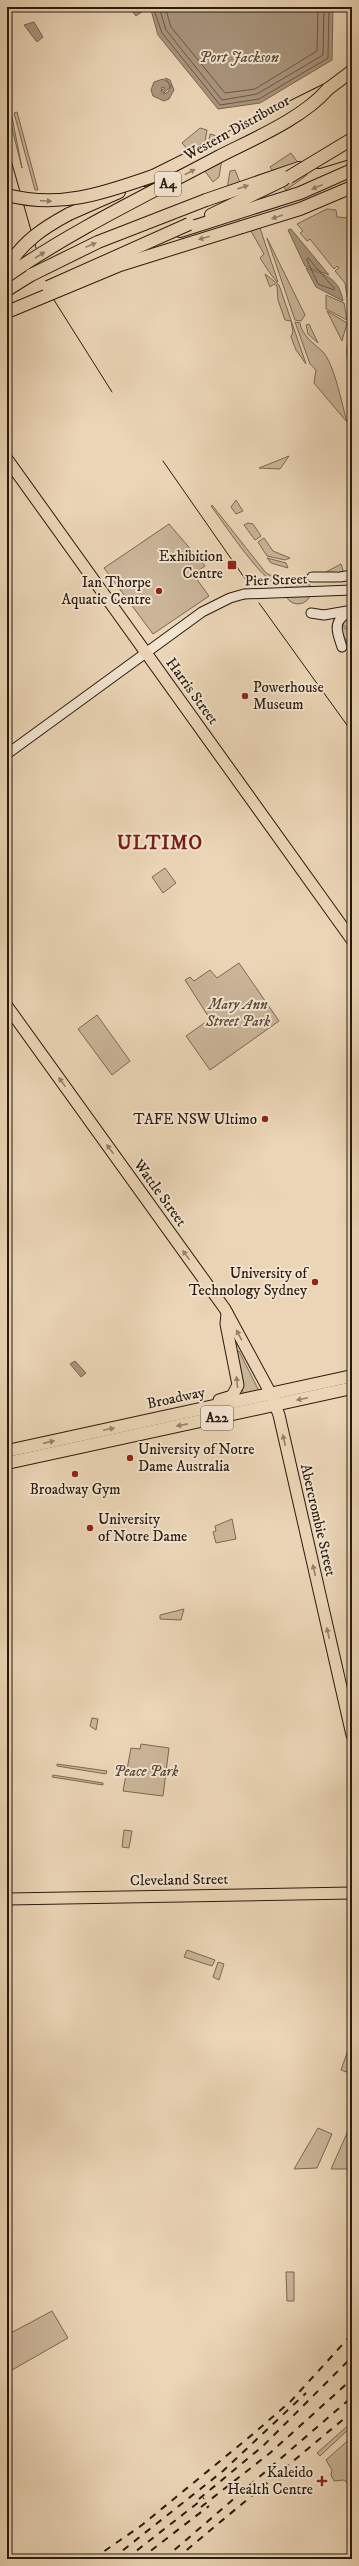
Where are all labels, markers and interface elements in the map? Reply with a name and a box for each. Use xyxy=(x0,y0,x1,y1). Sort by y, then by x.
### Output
water label: Port Jackson xyxy=(199,47,279,67)
street label: Western Distributor xyxy=(180,91,294,165)
one-way arrow xyxy=(185,169,196,175)
road number: A4 xyxy=(155,172,181,196)
one-way arrow xyxy=(237,184,249,190)
one-way arrow xyxy=(310,184,322,190)
one-way arrow xyxy=(40,197,52,204)
one-way arrow xyxy=(270,214,282,220)
one-way arrow xyxy=(198,235,210,241)
one-way arrow xyxy=(85,241,97,247)
one-way arrow xyxy=(35,251,45,259)
place label: Exhibition Centre xyxy=(159,547,223,583)
marker: Exhibition Centre xyxy=(226,559,238,571)
street label: Pier Street xyxy=(244,569,308,591)
place label: Ian Thorpe Aquatic Centre xyxy=(62,573,151,609)
marker: Ian Thorpe Aquatic Centre xyxy=(154,586,164,596)
street label: Harris Street xyxy=(161,654,223,728)
place label: Powerhouse Museum xyxy=(253,678,324,714)
marker: Powerhouse Museum xyxy=(240,691,250,701)
district label: ULTIMO xyxy=(117,832,203,855)
park label: Mary Ann Street Park xyxy=(205,995,271,1031)
one-way arrow xyxy=(58,1077,66,1088)
place label: TAFE NSW Ultimo xyxy=(133,1110,257,1129)
marker: TAFE NSW Ultimo xyxy=(260,1114,270,1124)
one-way arrow xyxy=(106,1144,114,1154)
street label: Wattle Street xyxy=(129,1155,191,1230)
one-way arrow xyxy=(182,1249,190,1260)
place label: University of Technology Sydney xyxy=(189,1264,309,1300)
marker: University of Technology Sydney xyxy=(310,1277,320,1287)
one-way arrow xyxy=(236,1329,242,1341)
one-way arrow xyxy=(234,1376,240,1388)
street label: Broadway xyxy=(145,1382,208,1413)
one-way arrow xyxy=(296,1396,308,1402)
road number: A22 xyxy=(201,1406,233,1430)
one-way arrow xyxy=(176,1422,188,1428)
one-way arrow xyxy=(103,1425,115,1431)
one-way arrow xyxy=(281,1434,287,1446)
one-way arrow xyxy=(43,1438,55,1444)
place label: University of Notre Dame Australia xyxy=(138,1440,254,1476)
marker: University of Notre Dame Australia xyxy=(125,1453,135,1463)
street label: Abercrombie Street xyxy=(296,1462,340,1578)
marker: Broadway Gym xyxy=(70,1469,80,1479)
place label: Broadway Gym xyxy=(29,1480,121,1499)
place label: University of Notre Dame xyxy=(98,1510,187,1546)
marker: University of Notre Dame xyxy=(85,1523,95,1533)
one-way arrow xyxy=(311,1564,317,1576)
one-way arrow xyxy=(325,1627,331,1639)
park label: Peace Park xyxy=(114,1762,179,1781)
street label: Cleveland Street xyxy=(130,1870,228,1890)
place label: Kaleido Health Centre xyxy=(227,2463,313,2499)
marker: Kaleido Health Centre xyxy=(316,2475,328,2487)

